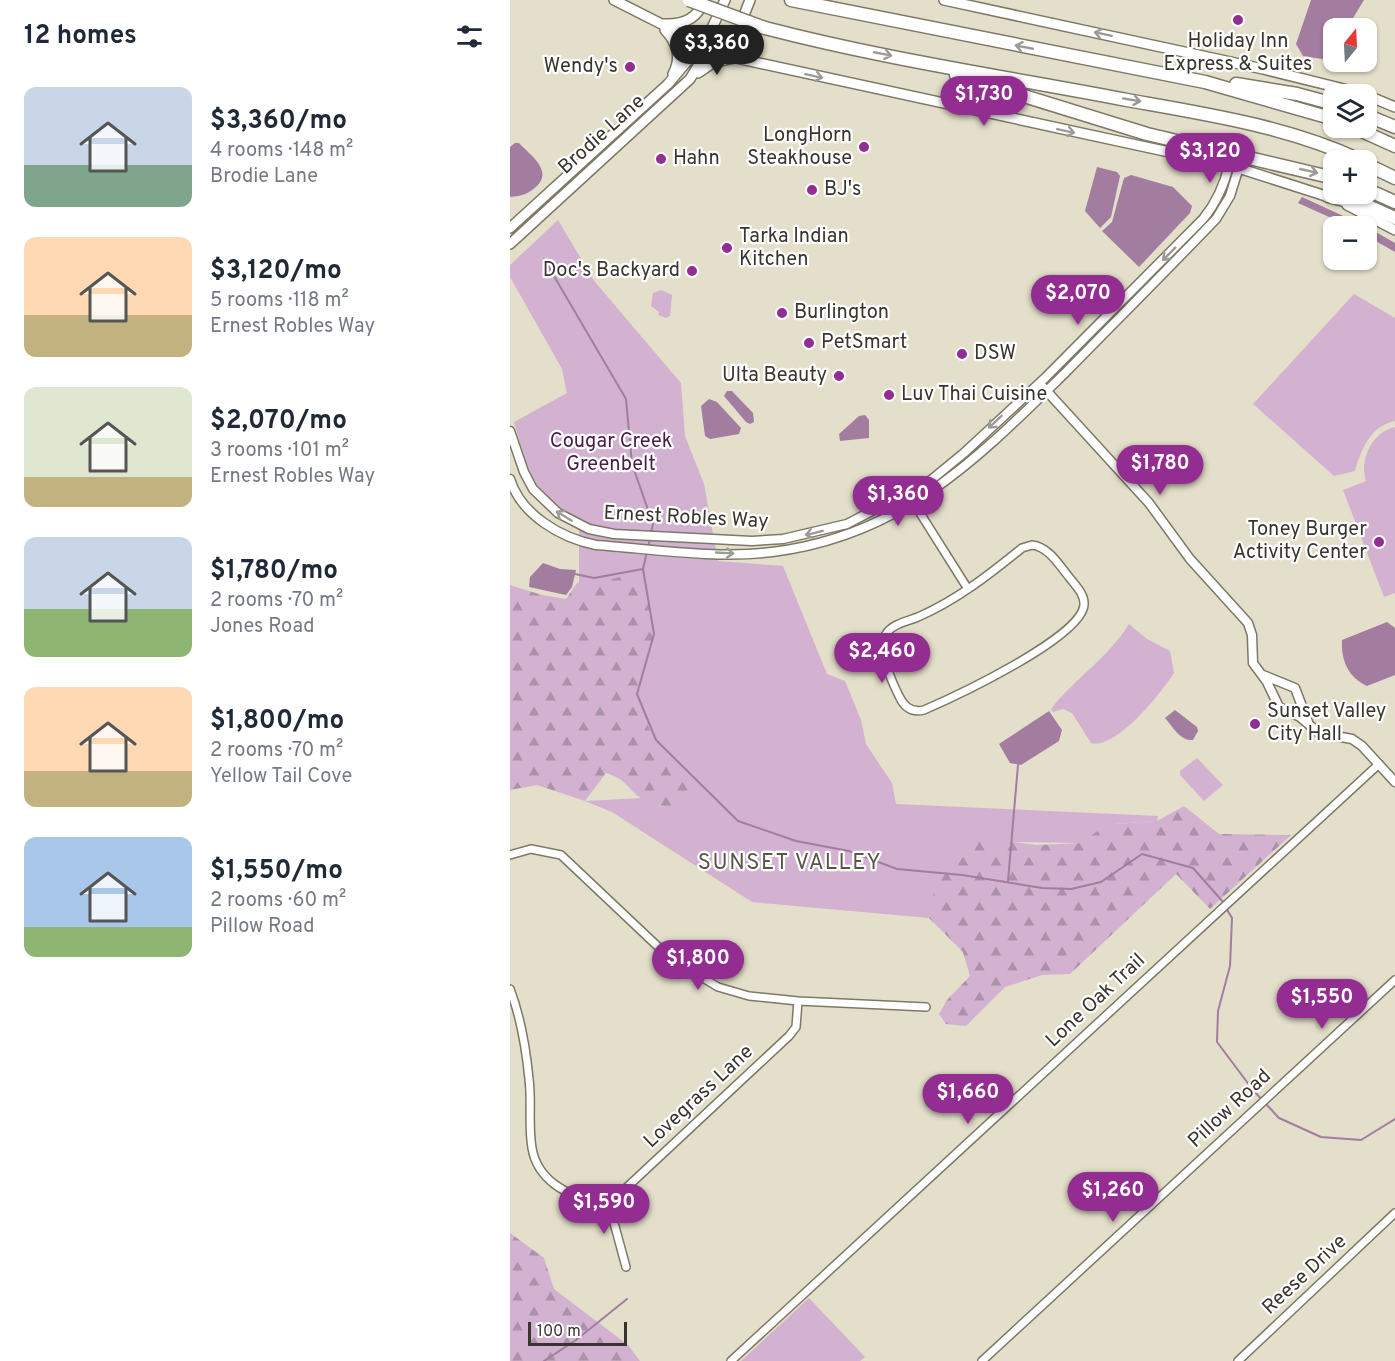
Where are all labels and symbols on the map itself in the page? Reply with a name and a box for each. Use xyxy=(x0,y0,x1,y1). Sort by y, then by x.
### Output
marker: Holiday Inn Express & Suites xyxy=(1231,13,1245,27)
north arrow xyxy=(1323,18,1377,72)
pin: $3,360 xyxy=(668,25,766,76)
one-way arrow xyxy=(1093,28,1113,39)
place label: Holiday Inn Express & Suites xyxy=(1164,29,1312,78)
one-way arrow xyxy=(1014,41,1034,52)
one-way arrow xyxy=(873,49,893,60)
place label: Wendy's xyxy=(544,54,618,80)
marker: Wendy's xyxy=(623,60,637,74)
one-way arrow xyxy=(804,70,823,82)
pin: $1,730 xyxy=(935,76,1033,127)
street label: Brodie Lane xyxy=(553,89,651,181)
one-way arrow xyxy=(1121,95,1141,106)
place label: LongHorn Steakhouse xyxy=(747,123,852,172)
one-way arrow xyxy=(1056,125,1075,137)
pin: $3,120 xyxy=(1161,133,1259,184)
marker: LongHorn Steakhouse xyxy=(857,140,871,154)
place label: Hahn xyxy=(673,146,720,172)
marker: Hahn xyxy=(654,152,668,166)
one-way arrow xyxy=(1299,166,1318,178)
place label: BJ's xyxy=(824,177,862,203)
marker: BJ's xyxy=(805,183,819,197)
place label: Tarka Indian Kitchen xyxy=(739,224,849,273)
marker: Tarka Indian Kitchen xyxy=(720,241,734,255)
one-way arrow xyxy=(1161,246,1176,261)
place label: Doc's Backyard xyxy=(543,258,680,284)
marker: Doc's Backyard xyxy=(685,264,699,278)
pin: $2,070 xyxy=(1029,275,1127,326)
place label: Burlington xyxy=(794,300,889,326)
marker: Burlington xyxy=(775,306,789,320)
place label: PetSmart xyxy=(821,330,907,356)
marker: PetSmart xyxy=(802,336,816,350)
place label: DSW xyxy=(974,341,1016,367)
marker: DSW xyxy=(955,347,969,361)
place label: Ulta Beauty xyxy=(722,363,827,389)
marker: Ulta Beauty xyxy=(832,369,846,383)
place label: Luv Thai Cuisine xyxy=(901,382,1047,408)
marker: Luv Thai Cuisine xyxy=(882,388,896,402)
one-way arrow xyxy=(988,415,1003,429)
park label: Cougar Creek Greenbelt xyxy=(550,429,672,478)
pin: $1,780 xyxy=(1111,445,1209,496)
pin: $1,360 xyxy=(849,476,947,527)
street label: Ernest Robles Way xyxy=(603,501,769,535)
one-way arrow xyxy=(556,510,573,522)
place label: Toney Burger Activity Center xyxy=(1233,517,1367,566)
one-way arrow xyxy=(805,527,824,539)
marker: Toney Burger Activity Center xyxy=(1372,535,1386,549)
one-way arrow xyxy=(714,548,734,559)
pin: $2,460 xyxy=(833,633,931,684)
place label: Sunset Valley City Hall xyxy=(1267,699,1386,748)
marker: Sunset Valley City Hall xyxy=(1248,717,1262,731)
district label: SUNSET VALLEY xyxy=(698,850,882,877)
pin: $1,800 xyxy=(649,940,747,991)
street label: Lone Oak Trail xyxy=(1041,948,1151,1054)
pin: $1,550 xyxy=(1273,979,1371,1030)
street label: Lovegrass Lane xyxy=(639,1040,759,1154)
street label: Pillow Road xyxy=(1183,1064,1277,1154)
pin: $1,660 xyxy=(919,1074,1017,1125)
pin: $1,260 xyxy=(1064,1172,1162,1223)
pin: $1,590 xyxy=(555,1184,653,1235)
street label: Reese Drive xyxy=(1257,1229,1353,1321)
scale bar xyxy=(528,1319,627,1346)

